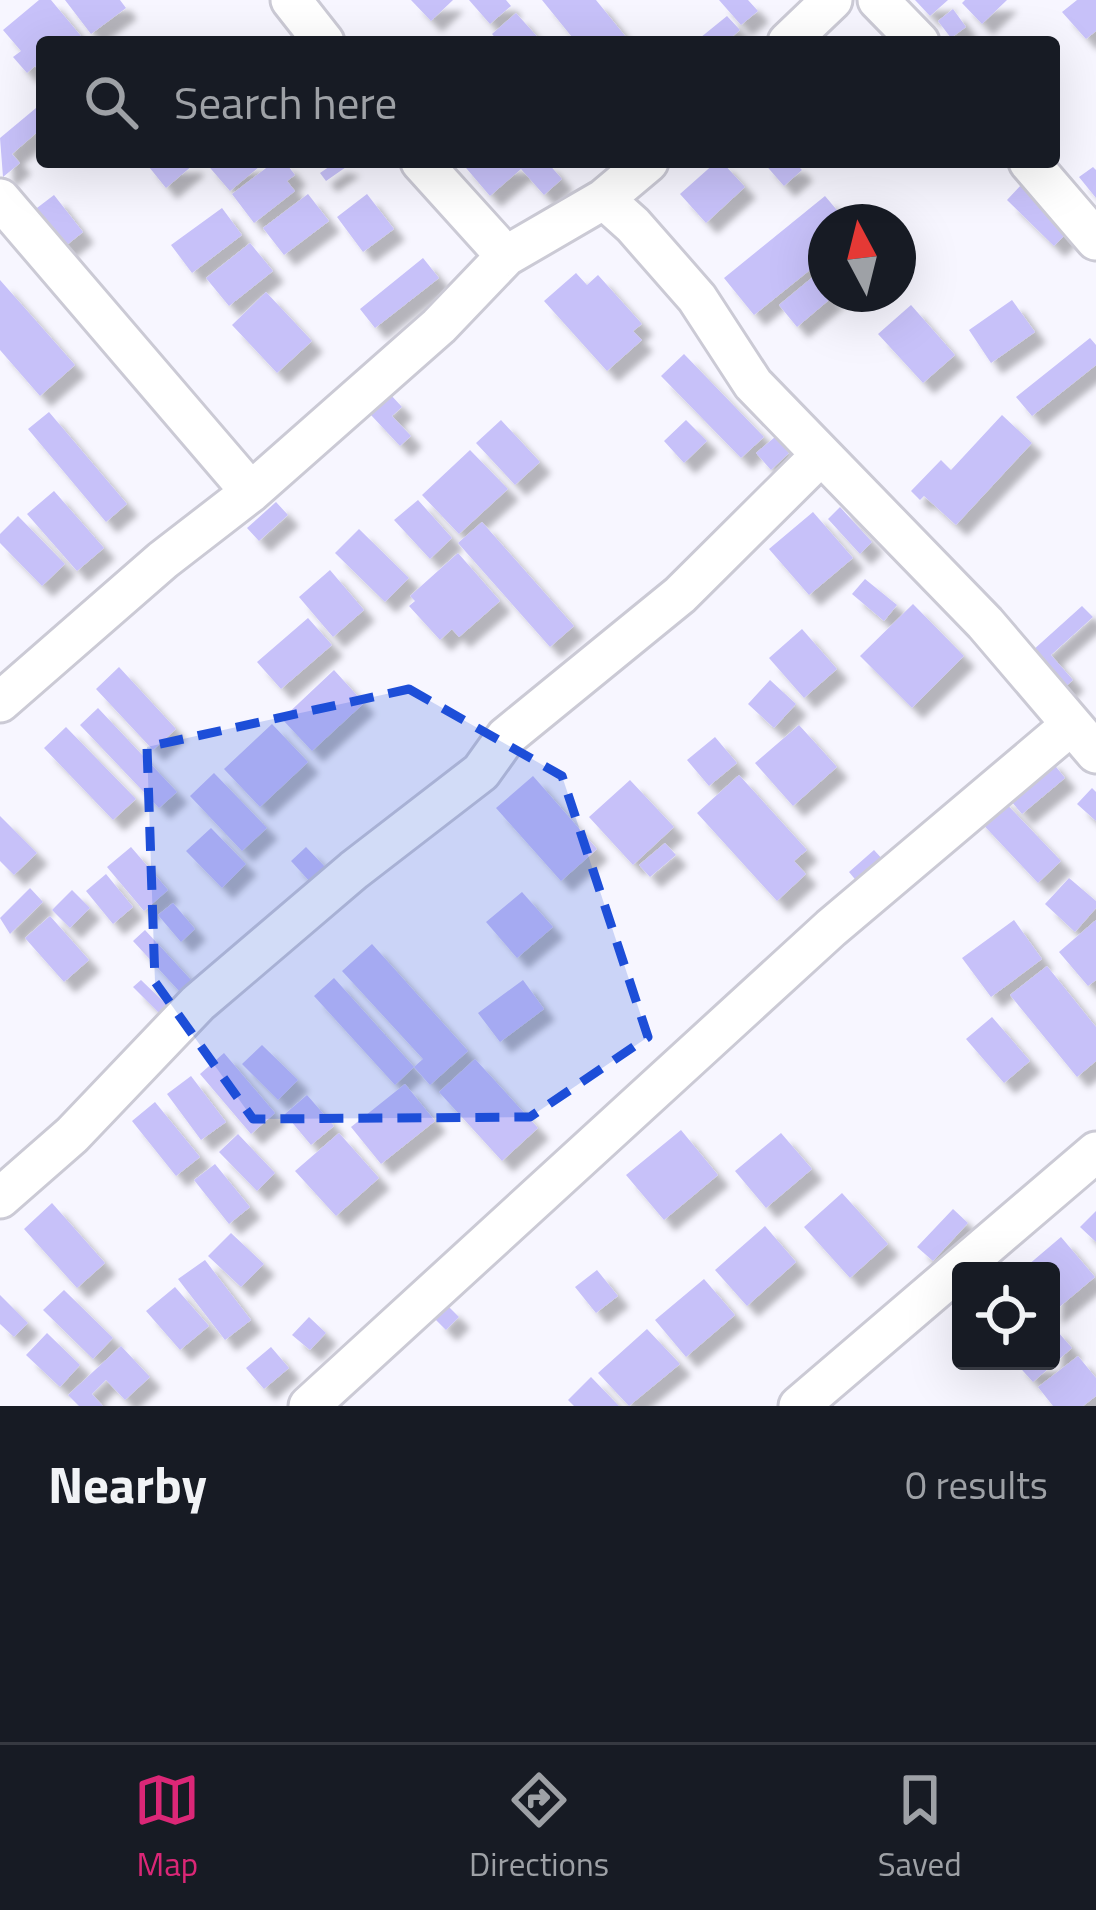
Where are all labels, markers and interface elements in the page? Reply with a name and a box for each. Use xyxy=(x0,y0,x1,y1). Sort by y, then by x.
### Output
search box xyxy=(36,36,1060,168)
text: Search here xyxy=(174,68,397,136)
icon: search xyxy=(78,69,144,135)
north arrow xyxy=(808,204,916,312)
map controls xyxy=(952,1262,1060,1370)
button: locate xyxy=(952,1262,1060,1370)
text: Nearby xyxy=(48,1445,207,1523)
text: 0 results xyxy=(905,1455,1048,1514)
tab: Map xyxy=(134,1767,200,1889)
tab: Directions xyxy=(469,1767,609,1889)
tab: Saved xyxy=(878,1767,962,1889)

